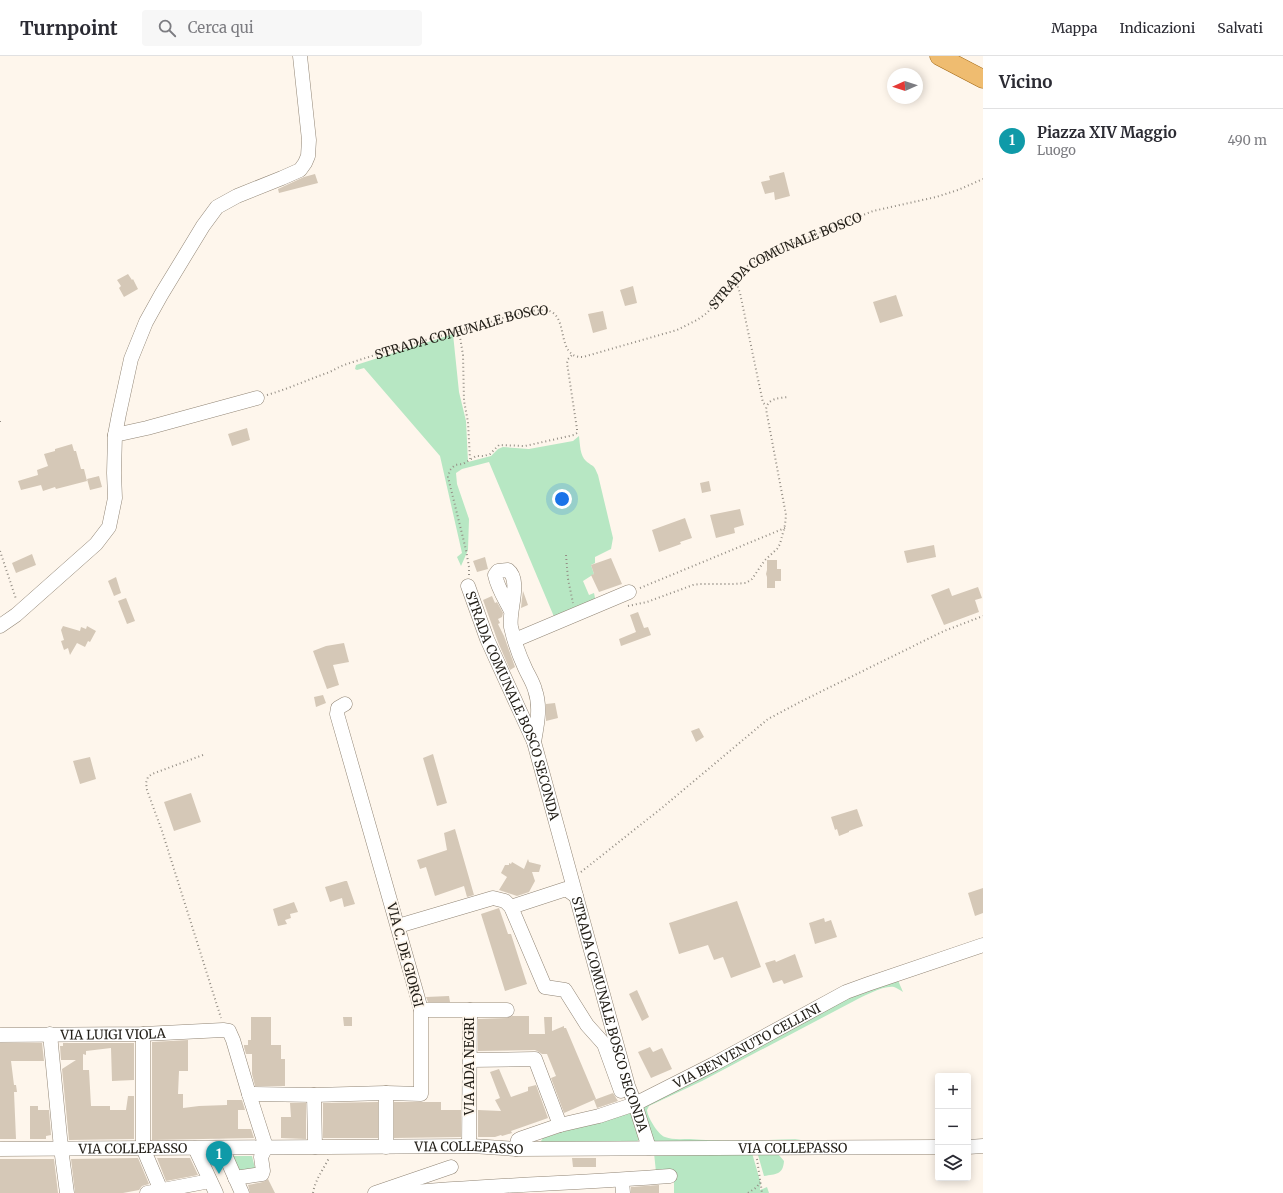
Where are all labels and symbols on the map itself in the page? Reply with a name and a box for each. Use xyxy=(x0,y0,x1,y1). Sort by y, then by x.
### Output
north arrow xyxy=(887,68,923,104)
street label: STRADA COMUNALE BOSCO xyxy=(705,208,864,313)
street label: STRADA COMUNALE BOSCO xyxy=(373,301,548,363)
your location xyxy=(552,489,572,509)
street label: STRADA COMUNALE BOSCO SECONDA xyxy=(462,589,564,823)
street label: STRADA COMUNALE BOSCO SECONDA xyxy=(568,894,652,1135)
street label: VIA C. DE GIORGI xyxy=(383,900,427,1009)
street label: VIA BENVENUTO CELLINI xyxy=(669,999,824,1092)
street label: VIA ADA NEGRI xyxy=(461,1017,478,1116)
street label: VIA LUIGI VIOLA xyxy=(59,1024,167,1043)
street label: VIA COLLEPASSO xyxy=(414,1137,523,1158)
street label: VIA COLLEPASSO xyxy=(78,1139,187,1157)
street label: VIA COLLEPASSO xyxy=(737,1139,847,1156)
pin: 1 xyxy=(206,1141,232,1174)

